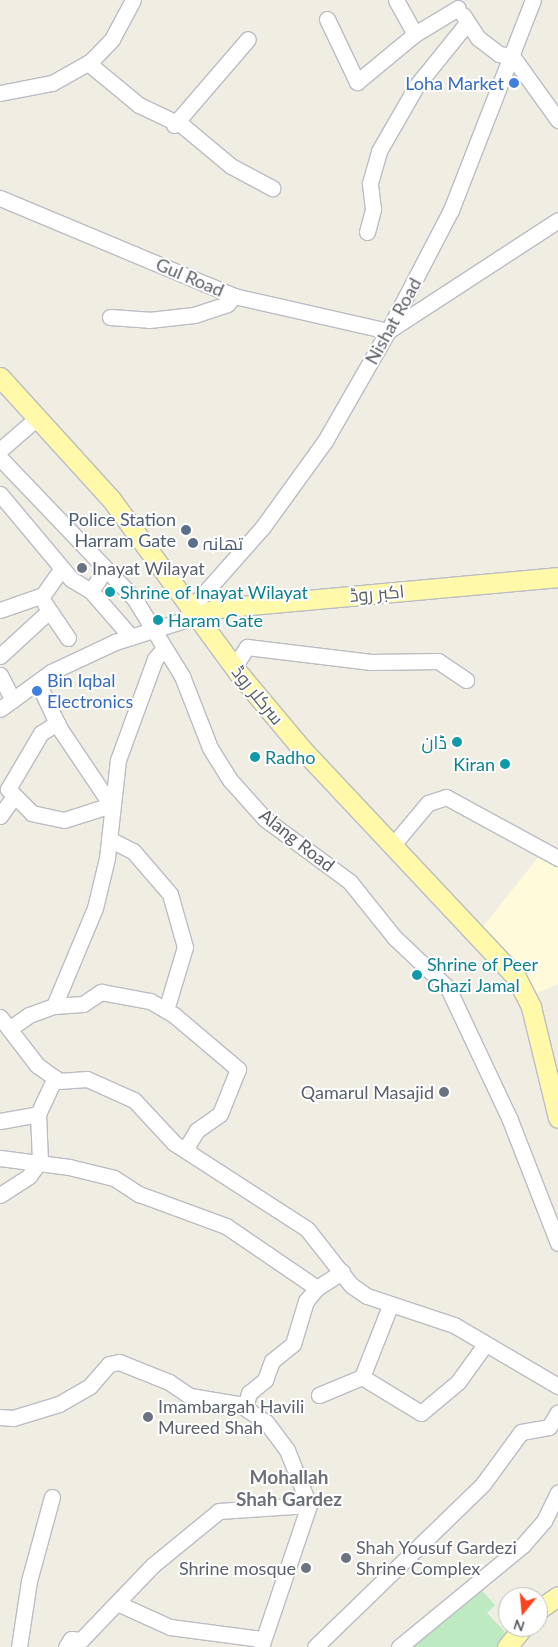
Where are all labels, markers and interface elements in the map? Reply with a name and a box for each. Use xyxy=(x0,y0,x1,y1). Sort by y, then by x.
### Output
place label: Loha Market xyxy=(405,72,504,94)
marker: Loha Market xyxy=(508,77,520,89)
street label: Gul Road xyxy=(153,253,227,301)
street label: Nishat Road xyxy=(360,274,426,368)
place label: Police Station Harram Gate xyxy=(68,509,176,552)
marker: Police Station Harram Gate xyxy=(180,524,192,536)
place label: تھانہ xyxy=(203,532,243,554)
marker: تھانہ xyxy=(187,537,199,549)
place label: Inayat Wilayat xyxy=(92,557,205,579)
marker: Inayat Wilayat xyxy=(76,562,88,574)
street label: اکبر روڈ xyxy=(349,580,405,606)
place label: Shrine of Inayat Wilayat xyxy=(120,581,309,603)
marker: Shrine of Inayat Wilayat xyxy=(104,586,116,598)
place label: Haram Gate xyxy=(168,609,263,631)
marker: Haram Gate xyxy=(152,614,164,626)
street label: سرکلر روڈ xyxy=(228,661,288,729)
place label: Bin Iqbal Electronics xyxy=(47,670,133,712)
marker: Bin Iqbal Electronics xyxy=(31,685,43,697)
place label: ڈان xyxy=(421,731,447,753)
marker: ڈان xyxy=(451,736,463,748)
place label: Radho xyxy=(265,746,315,768)
marker: Radho xyxy=(249,751,261,763)
place label: Kiran xyxy=(453,753,495,775)
marker: Kiran xyxy=(499,758,511,770)
street label: Alang Road xyxy=(255,804,339,876)
place label: Shrine of Peer Ghazi Jamal xyxy=(427,954,539,996)
marker: Shrine of Peer Ghazi Jamal xyxy=(411,969,423,981)
place label: Qamarul Masajid xyxy=(301,1081,434,1103)
marker: Qamarul Masajid xyxy=(438,1086,450,1098)
place label: Imambargah Havili Mureed Shah xyxy=(158,1396,304,1438)
marker: Imambargah Havili Mureed Shah xyxy=(142,1411,154,1423)
district label: Mohallah Shah Gardez xyxy=(236,1466,342,1510)
place label: Shah Yousuf Gardezi Shrine Complex xyxy=(356,1537,518,1580)
marker: Shah Yousuf Gardezi Shrine Complex xyxy=(340,1552,352,1564)
place label: Shrine mosque xyxy=(179,1557,296,1579)
marker: Shrine mosque xyxy=(300,1562,312,1574)
north arrow xyxy=(498,1587,548,1637)
text: N xyxy=(511,1616,526,1636)

